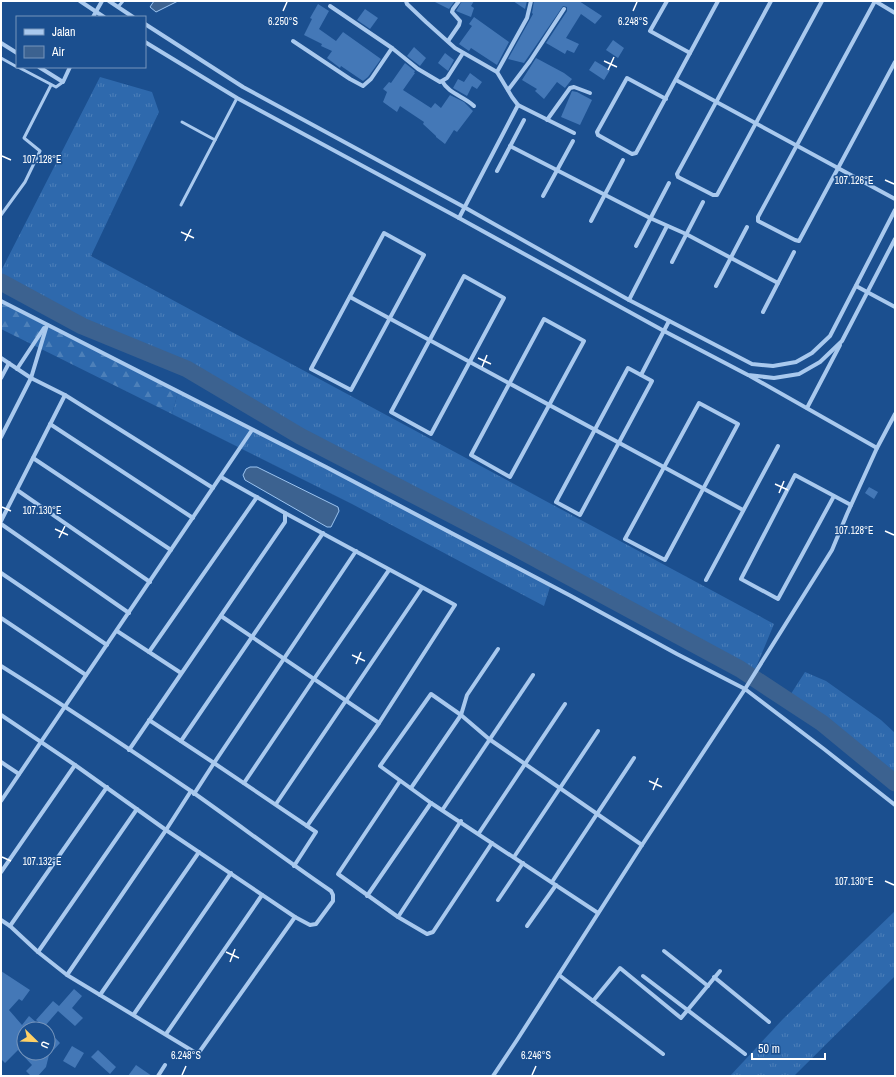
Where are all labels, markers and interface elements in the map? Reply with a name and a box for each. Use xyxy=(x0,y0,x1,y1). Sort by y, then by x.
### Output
text: 6.250°S xyxy=(268,15,299,28)
text: 6.248°S xyxy=(618,15,649,28)
legend xyxy=(16,16,146,68)
text: Jalan xyxy=(52,24,76,40)
text: Air xyxy=(51,44,65,60)
text: 107.128°E xyxy=(22,153,62,166)
text: 107.126°E xyxy=(834,174,874,187)
text: 107.130°E xyxy=(22,504,62,517)
text: 107.128°E xyxy=(834,524,874,537)
text: 107.132°E xyxy=(22,855,62,868)
text: 107.130°E xyxy=(834,875,874,888)
north arrow xyxy=(16,1021,56,1061)
scale bar xyxy=(752,1035,825,1061)
text: U xyxy=(37,1039,53,1051)
text: 50 m xyxy=(758,1041,780,1057)
text: 6.248°S xyxy=(171,1049,202,1062)
text: 6.246°S xyxy=(521,1049,552,1062)

